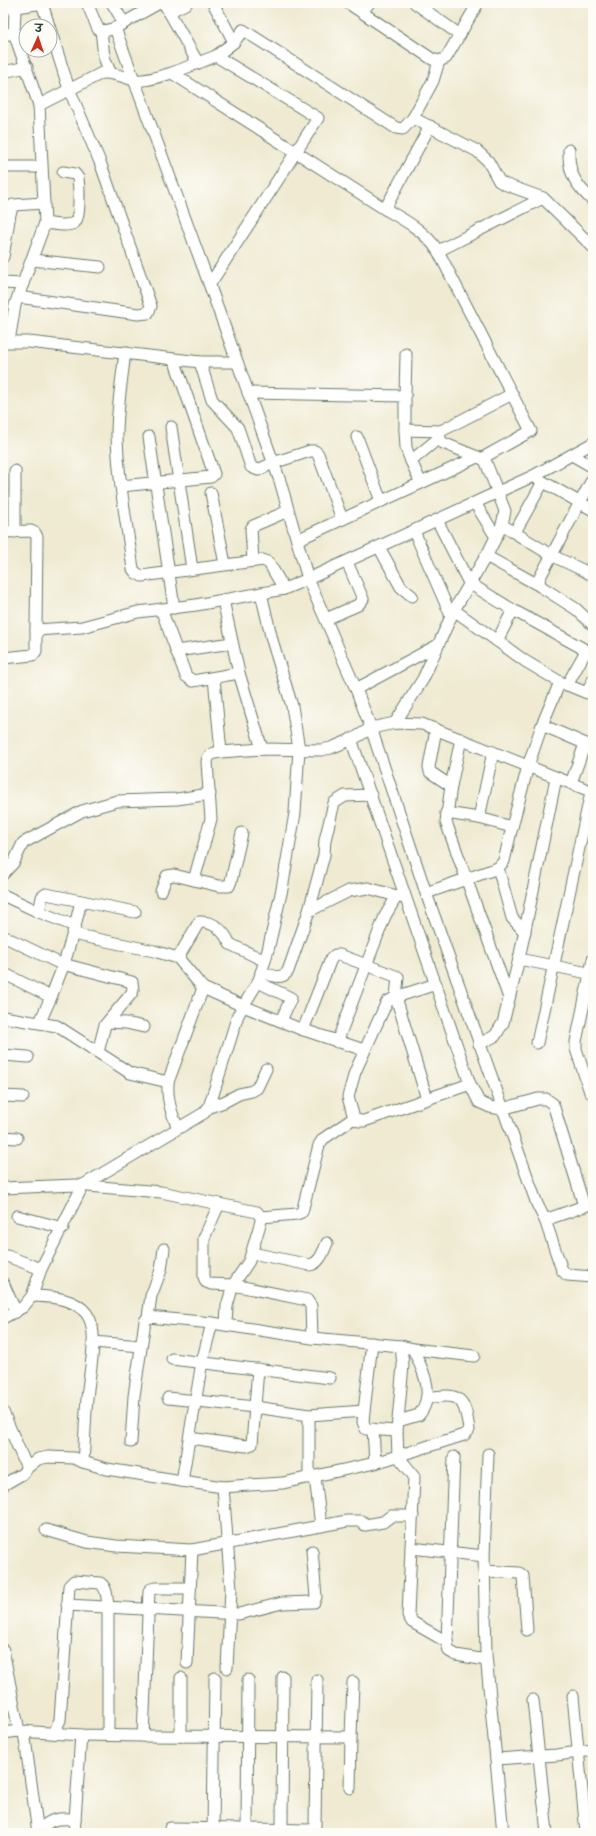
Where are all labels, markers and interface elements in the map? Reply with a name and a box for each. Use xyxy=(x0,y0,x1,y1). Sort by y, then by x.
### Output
north arrow xyxy=(18,18,58,58)
text: उ xyxy=(33,22,44,35)

